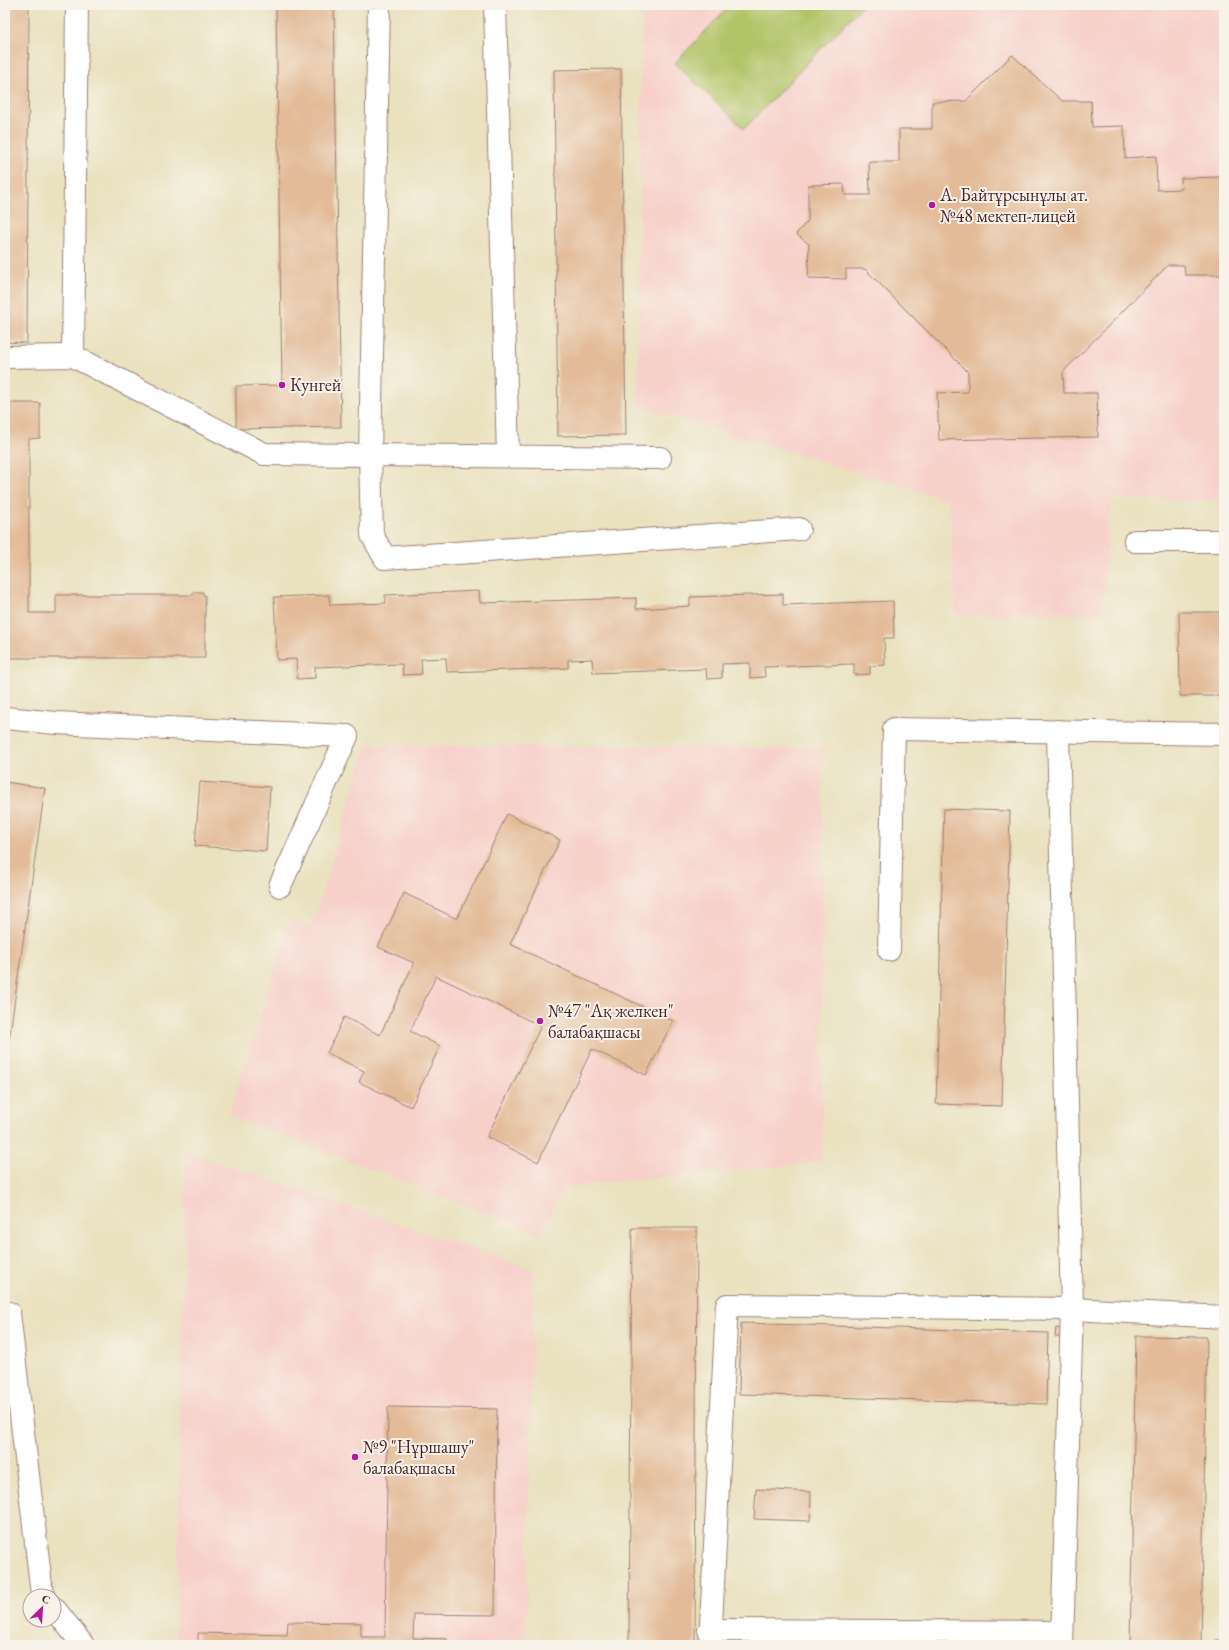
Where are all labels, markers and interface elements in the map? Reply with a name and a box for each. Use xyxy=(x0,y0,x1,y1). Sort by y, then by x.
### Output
place label: А. Байтұрсынұлы ат. №48 мектеп-лицей xyxy=(939,183,1088,227)
marker: А. Байтұрсынұлы ат. №48 мектеп-лицей xyxy=(927,200,937,210)
place label: Кунгей xyxy=(290,373,342,396)
marker: Кунгей xyxy=(277,380,287,390)
place label: №47 "Ақ желкен" балабақшасы xyxy=(548,999,674,1043)
marker: №47 "Ақ желкен" балабақшасы xyxy=(535,1016,545,1026)
place label: №9 "Нұршашу" балабақшасы xyxy=(363,1435,475,1479)
marker: №9 "Нұршашу" балабақшасы xyxy=(350,1452,360,1462)
north arrow xyxy=(22,1588,62,1628)
text: С xyxy=(40,1591,53,1607)

